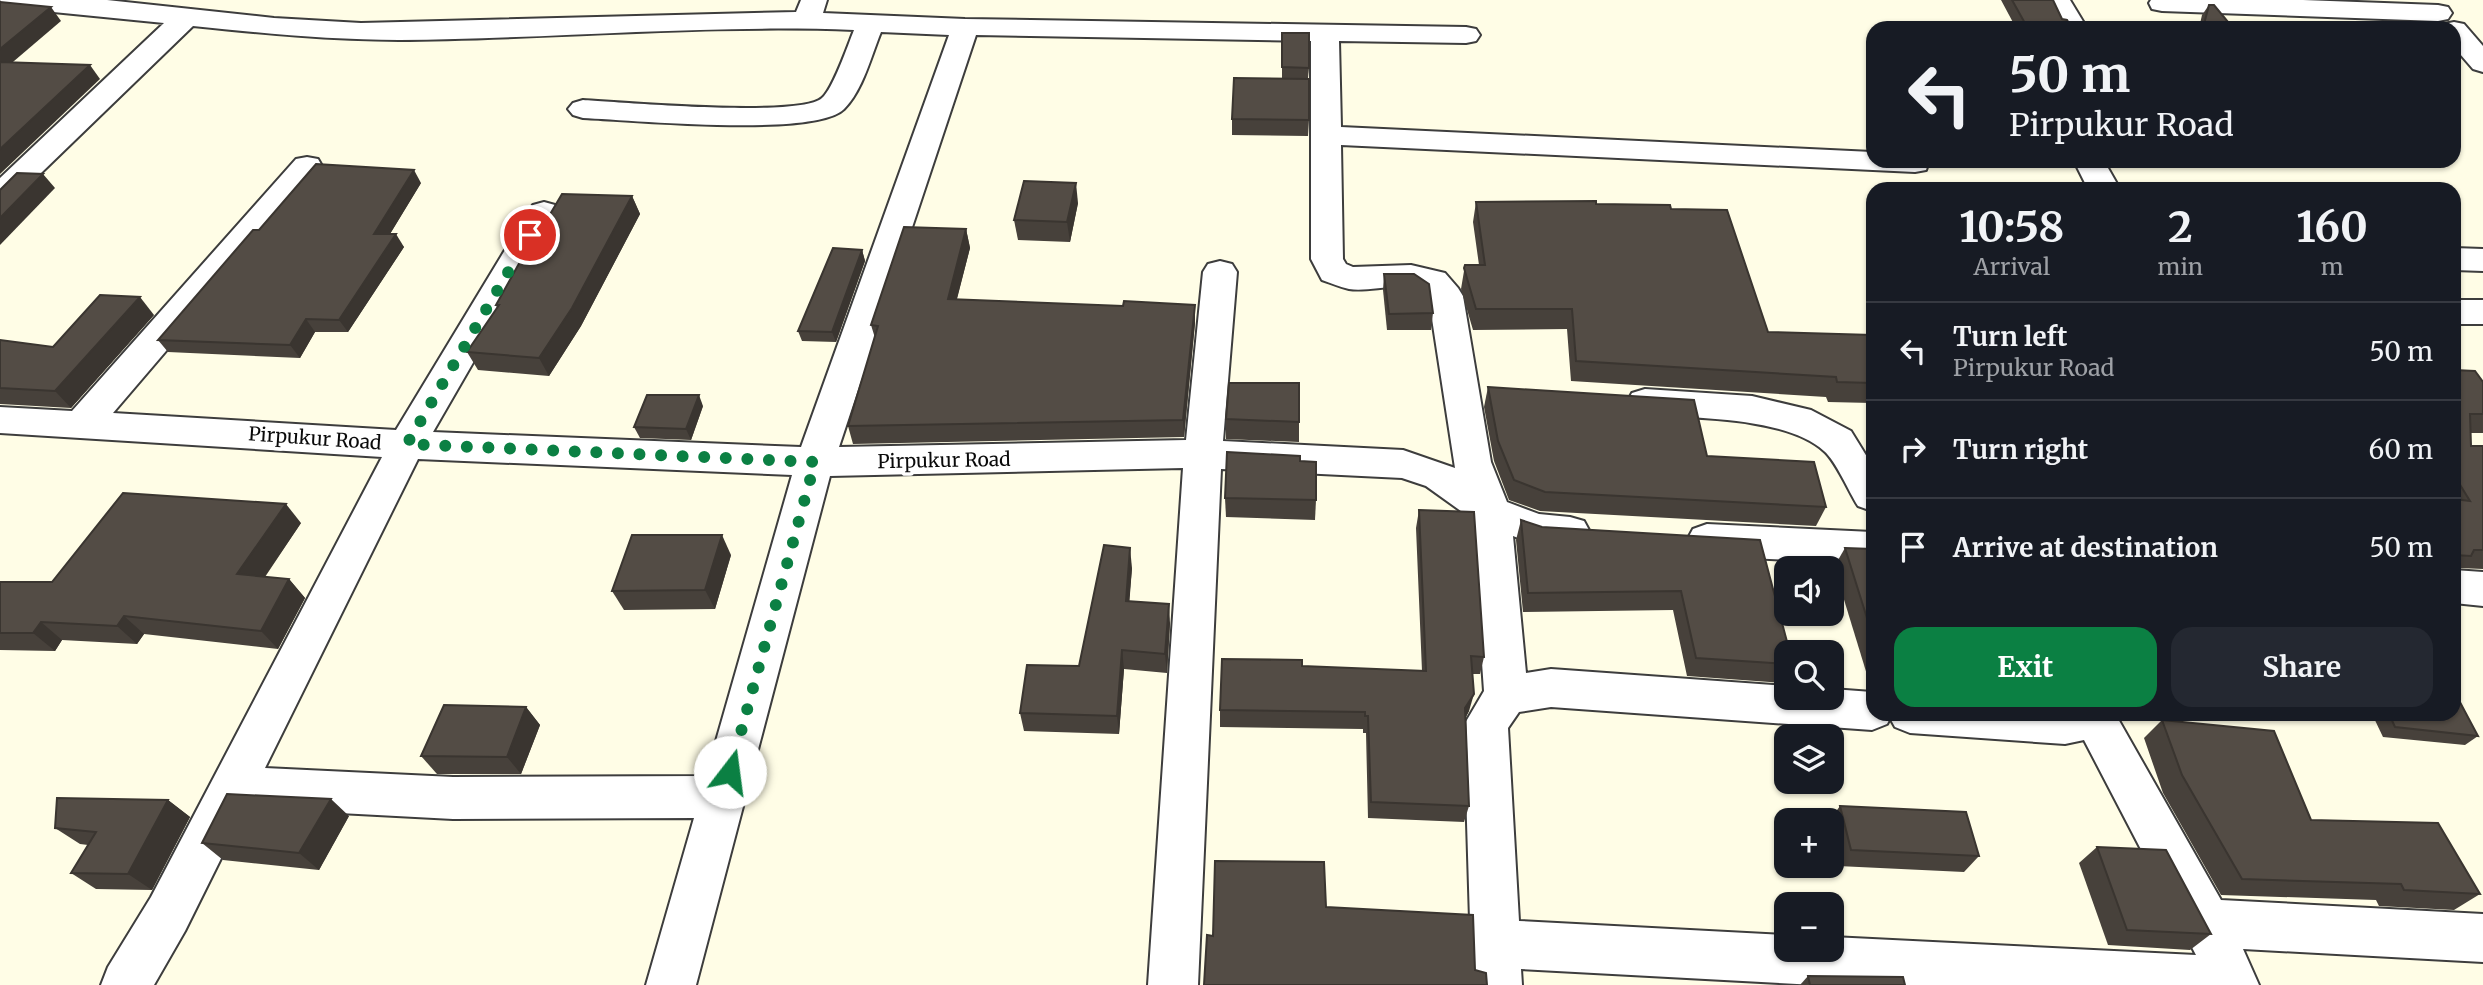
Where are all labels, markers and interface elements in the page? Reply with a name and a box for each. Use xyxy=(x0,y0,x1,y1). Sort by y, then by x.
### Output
text: 50 m xyxy=(2009,44,2130,105)
icon: left xyxy=(1894,49,1985,140)
text: Pirpukur Road xyxy=(2009,105,2234,145)
text: 10:58 xyxy=(1959,201,2064,253)
text: 2 xyxy=(2168,201,2193,253)
text: 160 xyxy=(2296,201,2368,253)
pin xyxy=(500,205,560,265)
icon: arrive xyxy=(511,216,549,254)
text: Arrival xyxy=(1973,252,2050,281)
text: min xyxy=(2158,252,2203,281)
text: m xyxy=(2321,252,2343,281)
text: Turn left xyxy=(1953,320,2067,353)
icon: left xyxy=(1894,332,1932,370)
text: 50 m xyxy=(2369,335,2433,368)
text: Pirpukur Road xyxy=(1953,353,2114,382)
street label: Pirpukur Road xyxy=(248,421,382,455)
icon: right xyxy=(1894,430,1932,468)
text: Turn right xyxy=(1953,433,2088,466)
text: 60 m xyxy=(2369,433,2433,466)
street label: Pirpukur Road xyxy=(877,447,1011,473)
icon: arrive xyxy=(1894,528,1932,566)
text: Arrive at destination xyxy=(1953,531,2218,564)
text: 50 m xyxy=(2369,531,2433,564)
map controls xyxy=(1774,556,1844,962)
button: sound xyxy=(1774,556,1844,626)
button: Exit xyxy=(1894,627,2157,707)
button: Share xyxy=(2171,627,2433,707)
button: search xyxy=(1774,640,1844,710)
button: layers xyxy=(1774,724,1844,794)
position arrow xyxy=(693,735,767,809)
button: + xyxy=(1774,808,1844,878)
button: − xyxy=(1774,892,1844,962)

